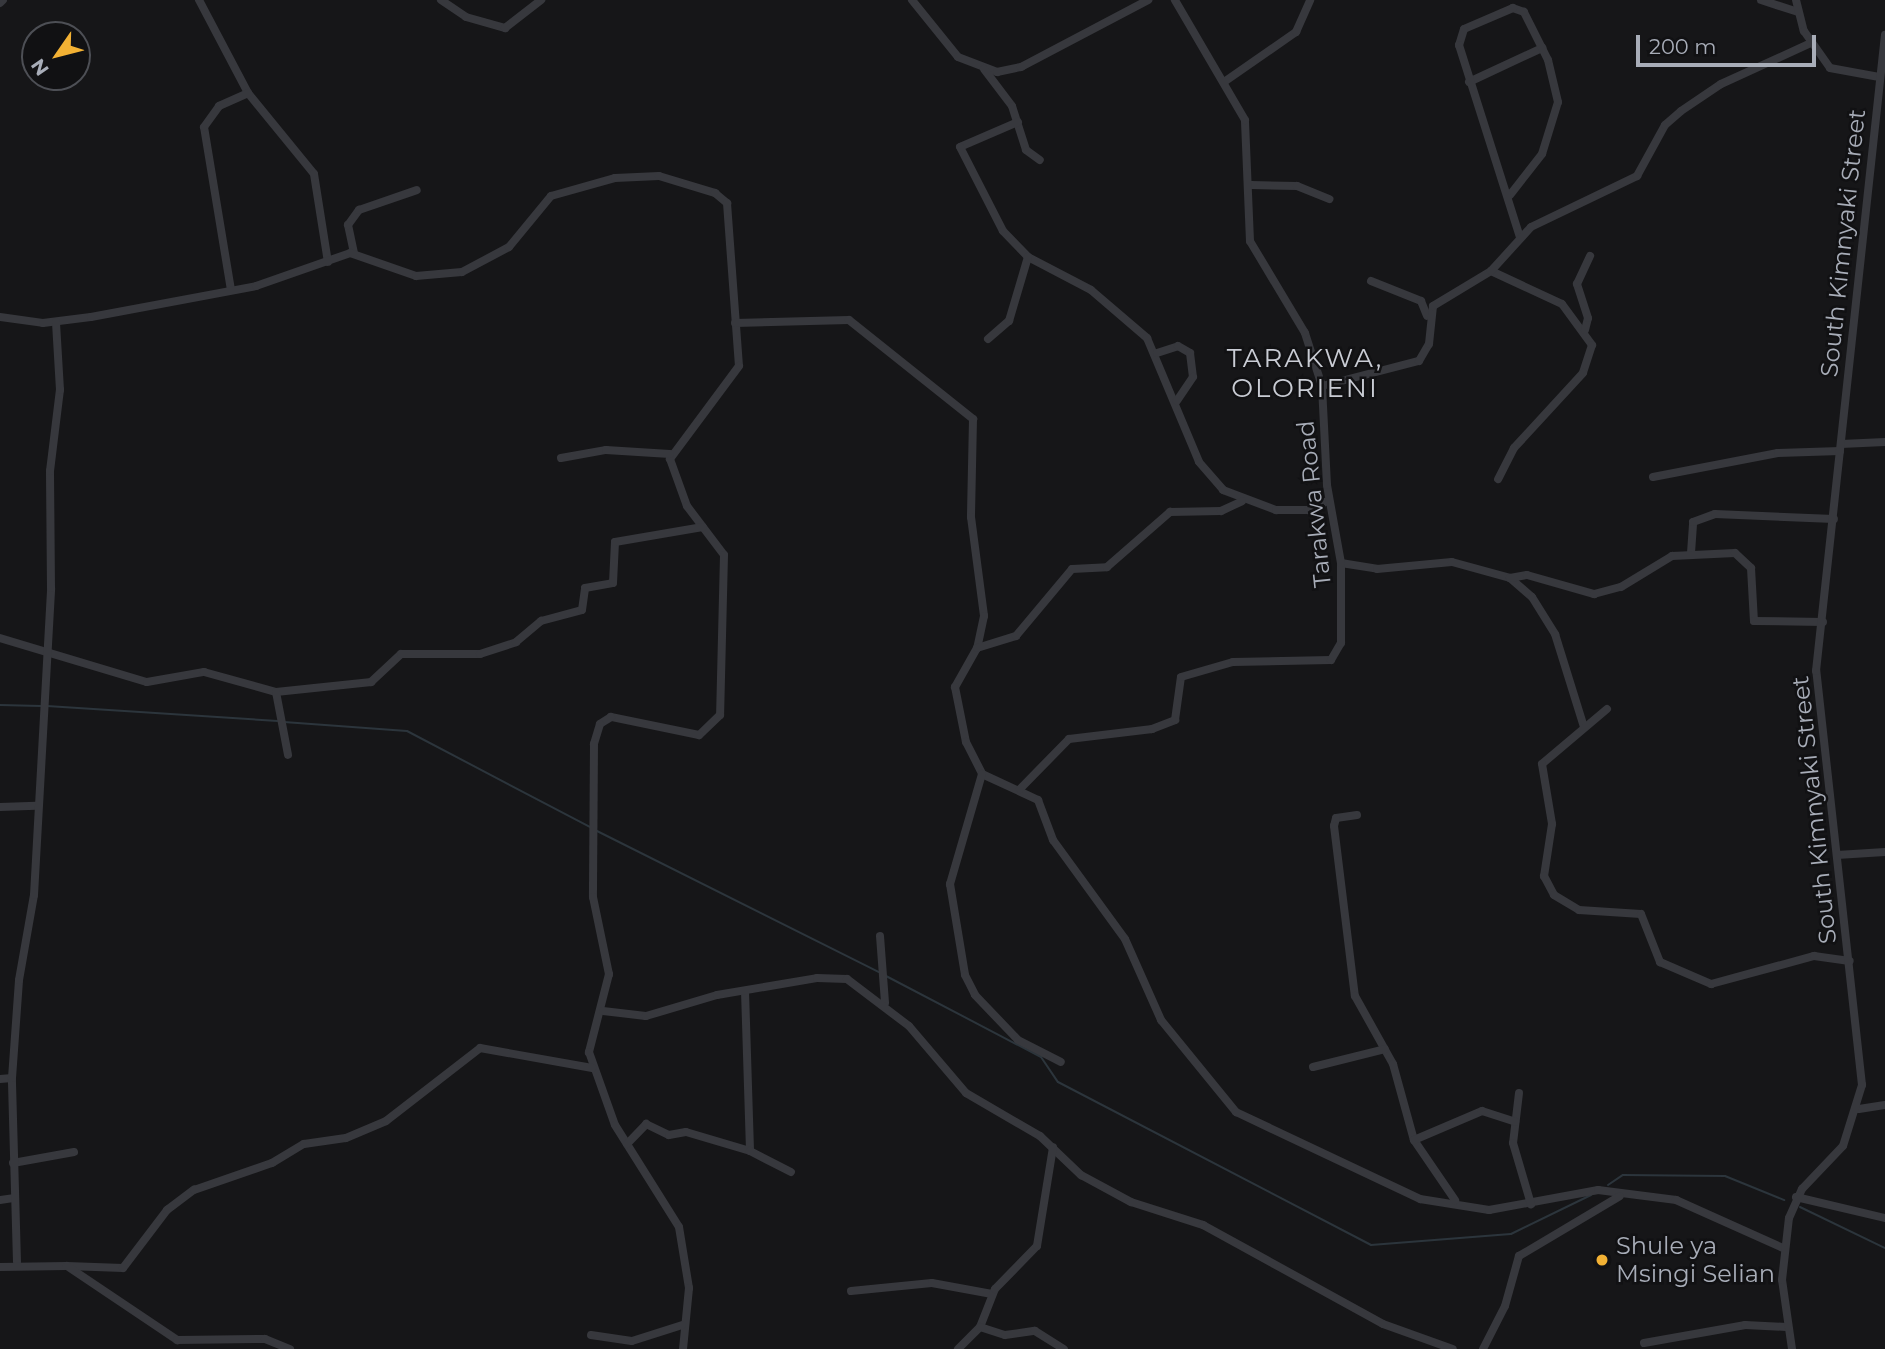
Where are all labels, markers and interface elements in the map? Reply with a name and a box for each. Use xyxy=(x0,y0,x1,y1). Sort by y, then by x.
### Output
north arrow xyxy=(21,21,91,91)
scale bar xyxy=(1640,21,1820,65)
text: 200 m xyxy=(1649,34,1716,59)
text: N xyxy=(26,54,54,80)
street label: South Kimnyaki Street xyxy=(1815,108,1871,378)
district label: TARAKWA, OLORIENI xyxy=(1228,343,1382,404)
street label: Tarakwa Road xyxy=(1291,419,1337,589)
street label: South Kimnyaki Street xyxy=(1786,675,1842,945)
place label: Shule ya Msingi Selian xyxy=(1616,1232,1775,1288)
marker: Shule ya Msingi Selian xyxy=(1594,1252,1610,1268)

